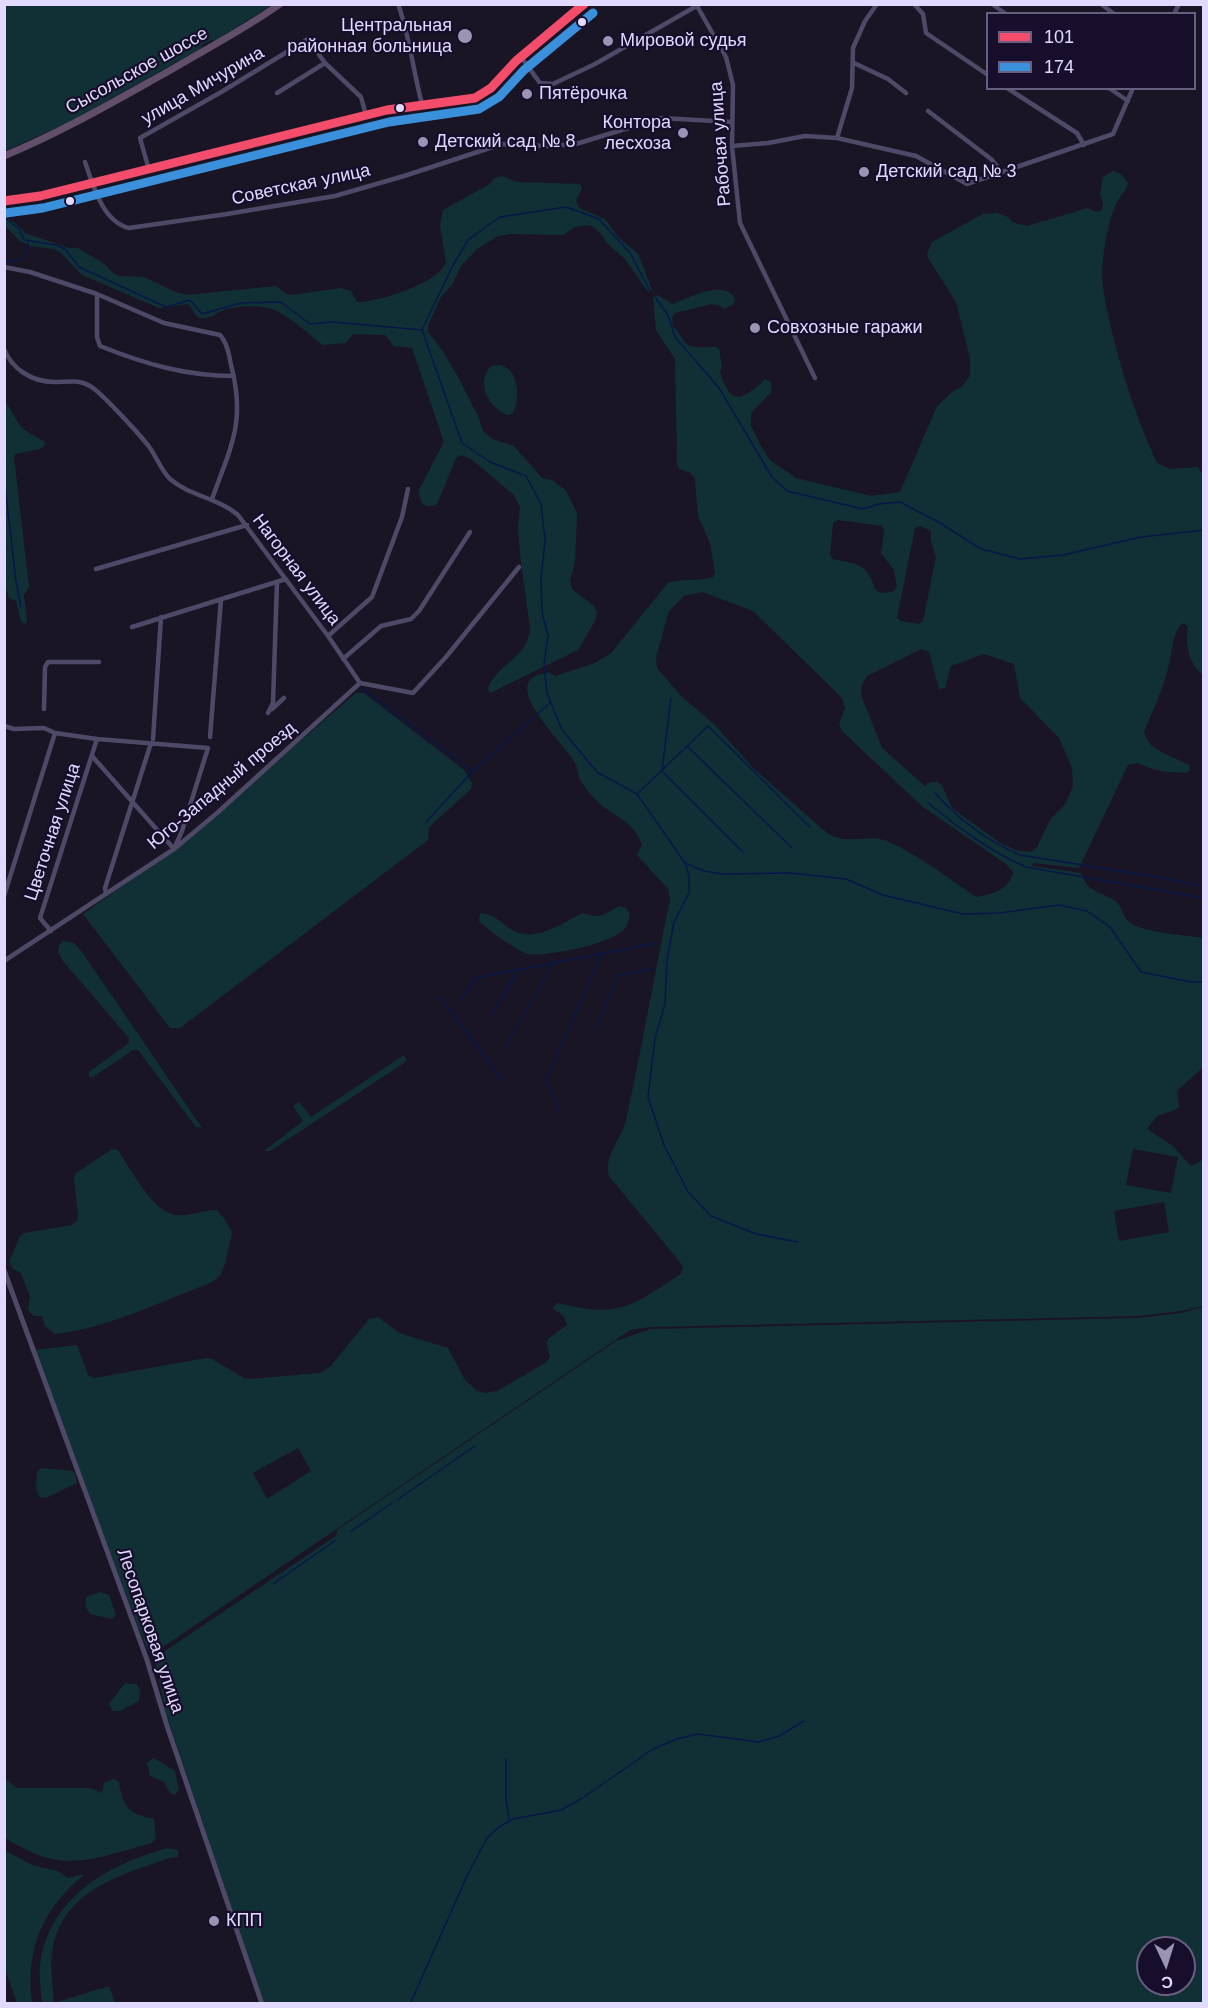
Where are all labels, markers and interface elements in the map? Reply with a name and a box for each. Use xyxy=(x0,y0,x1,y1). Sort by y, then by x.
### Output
legend xyxy=(986,12,1196,90)
place label: Центральная районная больница xyxy=(287,15,452,57)
unlabelled marker xyxy=(576,16,588,28)
street label: Сысольское шоссе xyxy=(62,23,212,119)
marker: Центральная районная больница xyxy=(456,27,474,45)
text: 101 xyxy=(1044,27,1074,47)
place label: Мировой судья xyxy=(620,30,747,52)
marker: Мировой судья xyxy=(601,34,615,48)
street label: улица Мичурина xyxy=(138,42,268,130)
text: 174 xyxy=(1044,57,1074,77)
street label: Рабочая улица xyxy=(706,81,736,207)
place label: Пятёрочка xyxy=(539,83,627,105)
marker: Пятёрочка xyxy=(520,87,534,101)
unlabelled marker xyxy=(394,102,406,114)
place label: Контора лесхоза xyxy=(602,112,671,154)
marker: Контора лесхоза xyxy=(676,126,690,140)
place label: Детский сад № 8 xyxy=(435,131,575,153)
marker: Детский сад № 8 xyxy=(416,135,430,149)
street label: Советская улица xyxy=(230,160,372,210)
place label: Детский сад № 3 xyxy=(876,161,1016,183)
marker: Детский сад № 3 xyxy=(857,165,871,179)
unlabelled marker xyxy=(64,195,76,207)
place label: Совхозные гаражи xyxy=(767,317,923,339)
marker: Совхозные гаражи xyxy=(748,321,762,335)
street label: Нагорная улица xyxy=(247,510,345,630)
street label: Юго-Западный проезд xyxy=(143,718,301,854)
street label: Цветочная улица xyxy=(21,761,85,903)
street label: Лесопарковая улица xyxy=(112,1546,188,1716)
place label: КПП xyxy=(226,1910,262,1932)
marker: КПП xyxy=(207,1914,221,1928)
north arrow xyxy=(1136,1936,1196,1996)
text: С xyxy=(1161,1974,1174,1991)

